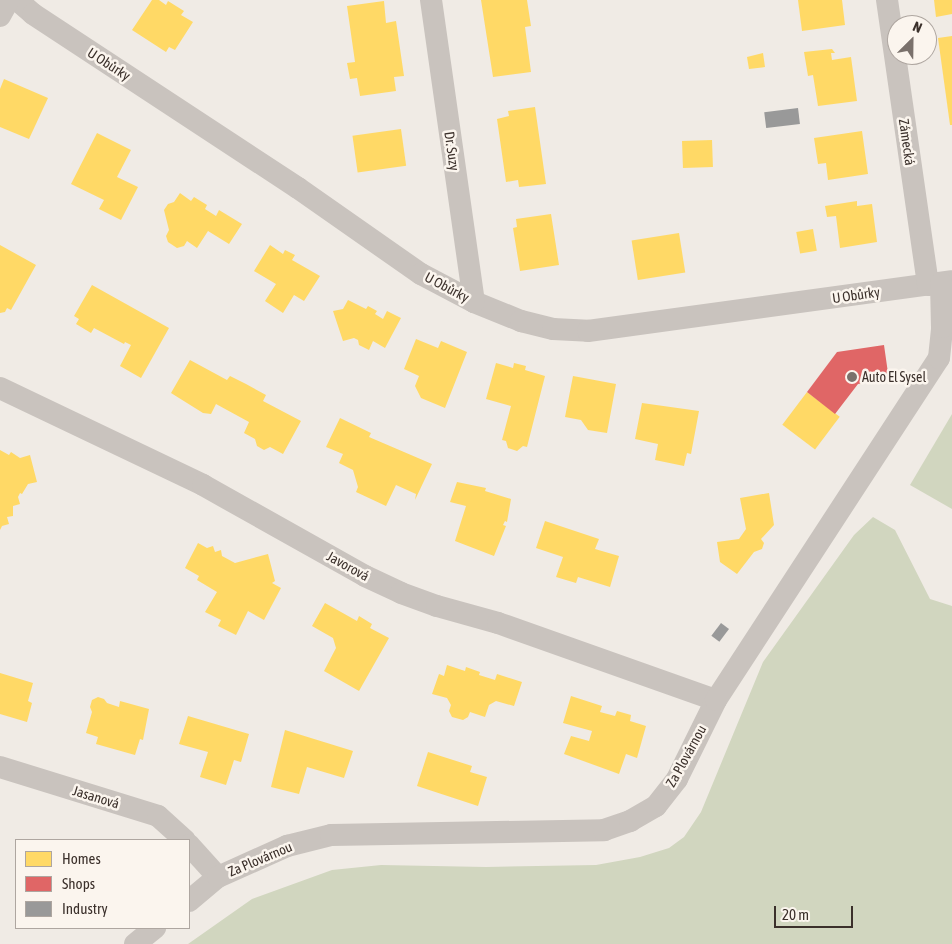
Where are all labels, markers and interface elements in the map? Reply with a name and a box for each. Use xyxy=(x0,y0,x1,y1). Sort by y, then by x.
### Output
north arrow xyxy=(887,15,937,65)
text: N xyxy=(911,18,924,36)
street label: U Obůrky xyxy=(84,44,134,84)
street label: Zámecká xyxy=(895,118,919,166)
street label: Dr. Suzy xyxy=(441,130,463,172)
street label: U Obůrky xyxy=(422,268,472,306)
street label: U Obůrky xyxy=(831,283,881,307)
place label: Auto El Sysel xyxy=(862,369,926,385)
marker: Auto El Sysel xyxy=(846,371,858,383)
street label: Javorová xyxy=(324,548,372,584)
street label: Za Plovárnou xyxy=(662,722,710,790)
street label: Jasanová xyxy=(71,782,121,812)
street label: Za Plovárnou xyxy=(225,838,295,880)
legend xyxy=(15,839,190,929)
text: Homes xyxy=(62,850,101,867)
text: Shops xyxy=(62,875,95,892)
scale bar xyxy=(777,896,856,928)
text: Industry xyxy=(62,900,108,917)
text: 20 m xyxy=(782,906,809,923)

